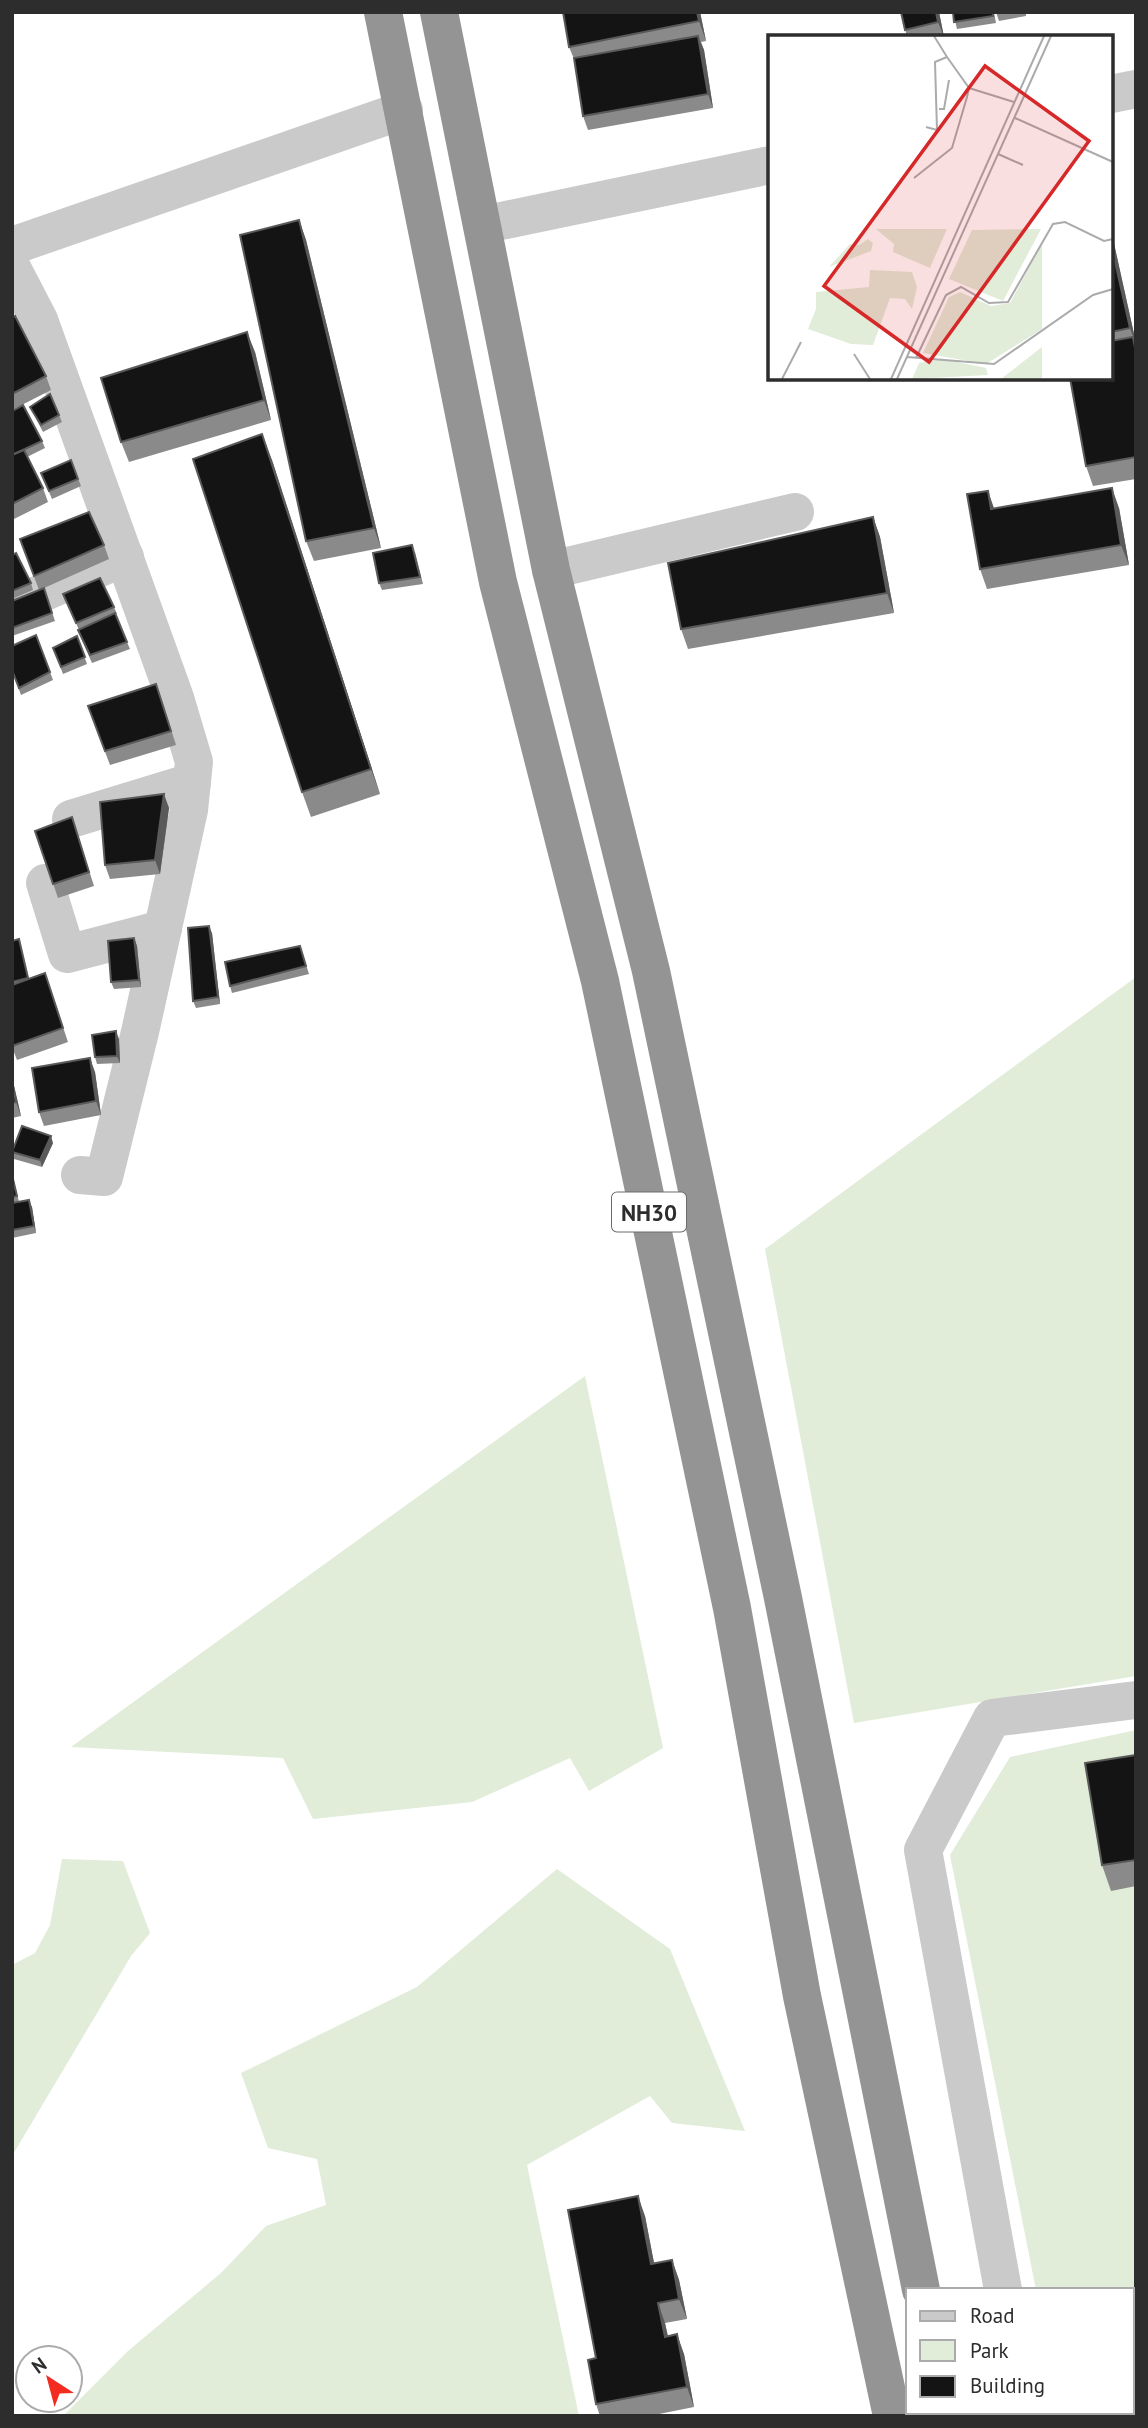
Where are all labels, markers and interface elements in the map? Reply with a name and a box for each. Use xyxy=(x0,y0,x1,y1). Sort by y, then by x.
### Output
inset map xyxy=(768,35,1113,380)
road number: NH30 xyxy=(612,1192,686,1232)
legend xyxy=(906,2288,1134,2414)
text: Road xyxy=(970,2302,1014,2329)
text: Park xyxy=(970,2337,1009,2364)
north arrow xyxy=(14,2344,84,2414)
text: N xyxy=(27,2352,51,2379)
text: Building xyxy=(970,2372,1045,2399)

